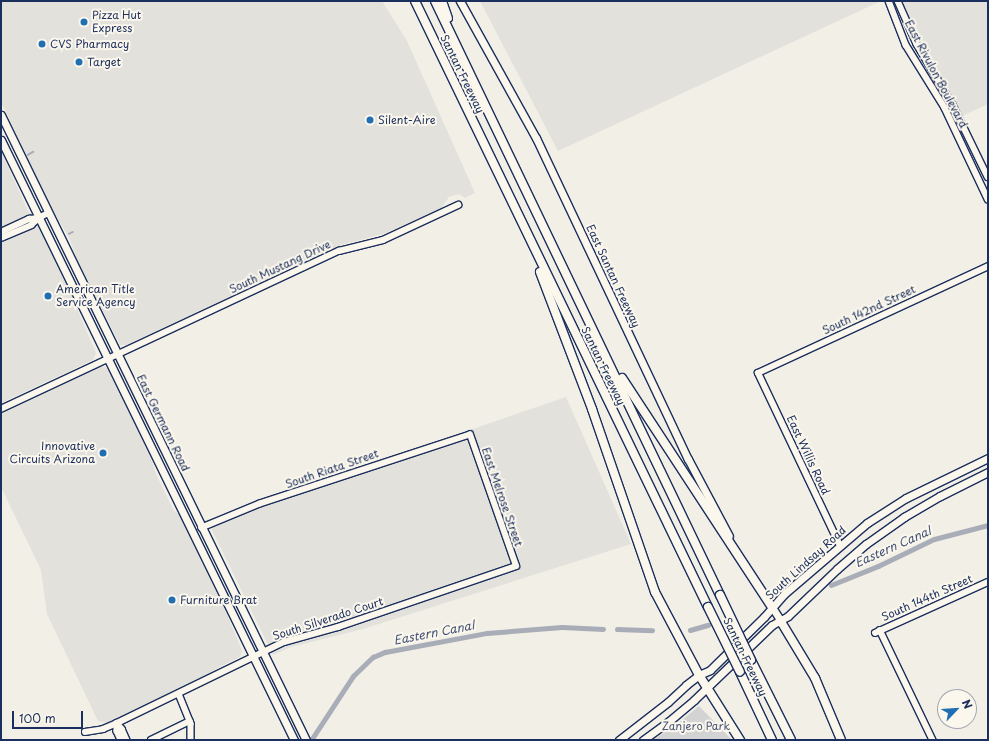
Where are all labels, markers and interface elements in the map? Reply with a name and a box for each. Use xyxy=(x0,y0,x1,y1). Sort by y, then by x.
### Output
place label: Pizza Hut Express xyxy=(92,9,142,35)
marker: Pizza Hut Express xyxy=(79,17,89,27)
street label: East Rivulon Boulevard xyxy=(902,17,970,131)
street label: Santan Freeway xyxy=(437,32,487,116)
place label: CVS Pharmacy xyxy=(50,37,131,51)
marker: CVS Pharmacy xyxy=(37,39,47,49)
place label: Target xyxy=(87,55,121,69)
marker: Target xyxy=(74,57,84,67)
place label: Silent-Aire xyxy=(378,113,436,127)
marker: Silent-Aire xyxy=(365,115,375,125)
street label: East Santan Freeway xyxy=(583,222,643,330)
street label: South Mustang Drive xyxy=(227,237,333,297)
street label: South 142nd Street xyxy=(820,282,918,338)
place label: American Title Service Agency xyxy=(56,283,136,309)
marker: American Title Service Agency xyxy=(43,291,53,301)
street label: Santan Freeway xyxy=(578,324,628,408)
street label: East Germann Road xyxy=(134,372,192,474)
street label: East Willis Road xyxy=(784,414,832,496)
place label: Innovative Circuits Arizona xyxy=(9,440,95,466)
street label: East Melrose Street xyxy=(479,446,525,548)
street label: South Riata Street xyxy=(283,447,381,491)
marker: Innovative Circuits Arizona xyxy=(98,448,108,458)
street label: South Lindsay Road xyxy=(763,523,849,603)
water label: Eastern Canal xyxy=(852,524,934,570)
street label: South 144th Street xyxy=(879,572,975,624)
place label: Furniture Brat xyxy=(180,593,257,607)
marker: Furniture Brat xyxy=(167,595,177,605)
street label: South Silverado Court xyxy=(271,595,385,643)
street label: Santan Freeway xyxy=(720,615,770,699)
water label: Eastern Canal xyxy=(392,618,476,648)
north arrow xyxy=(937,689,977,729)
text: N xyxy=(958,697,977,712)
scale bar xyxy=(14,703,85,729)
text: 100 m xyxy=(19,709,56,727)
park label: Zanjero Park xyxy=(662,719,730,733)

